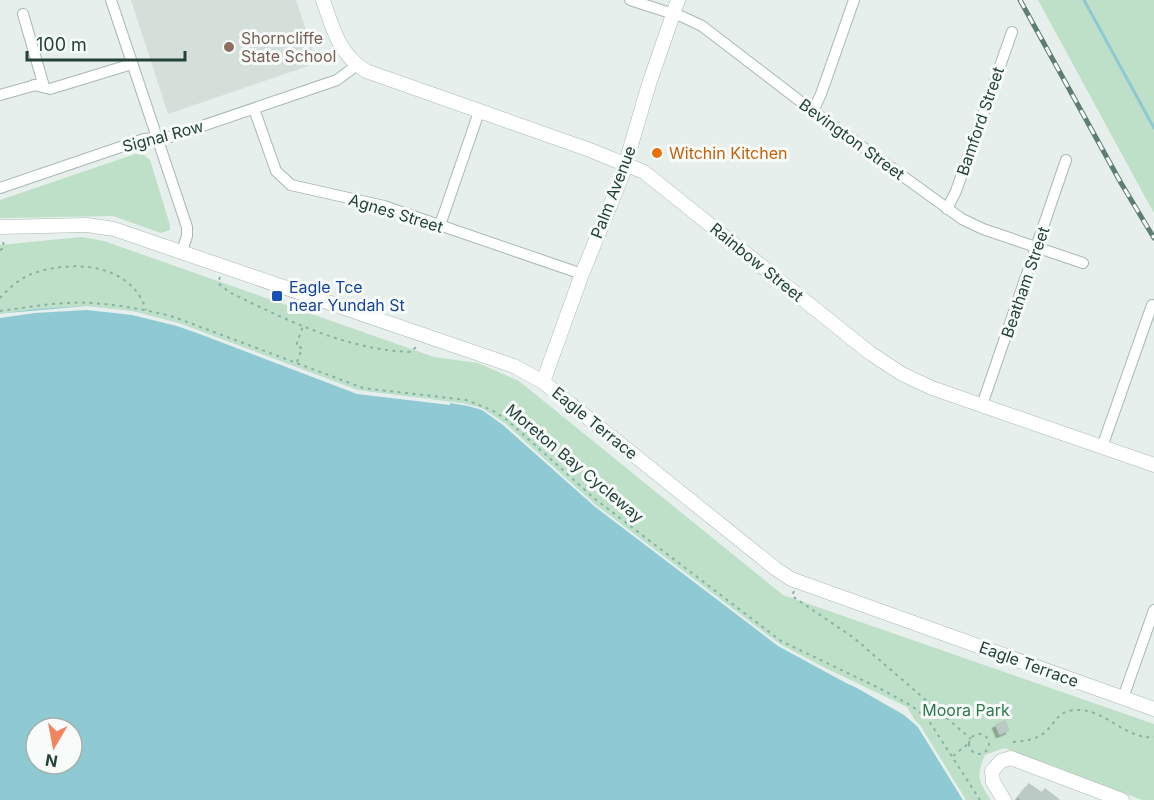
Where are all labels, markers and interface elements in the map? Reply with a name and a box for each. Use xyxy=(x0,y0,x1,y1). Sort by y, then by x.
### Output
scale bar xyxy=(27,24,184,62)
place label: Shorncliffe State School xyxy=(241,28,336,66)
text: 100 m xyxy=(36,34,87,55)
marker: Shorncliffe State School xyxy=(222,40,236,54)
street label: Bamford Street xyxy=(952,64,1008,178)
street label: Bevington Street xyxy=(795,94,909,184)
street label: Signal Row xyxy=(120,116,206,156)
street label: Palm Avenue xyxy=(586,143,640,241)
place label: Witchin Kitchen xyxy=(669,143,787,163)
marker: Witchin Kitchen xyxy=(650,146,664,160)
street label: Agnes Street xyxy=(346,189,446,237)
street label: Rainbow Street xyxy=(706,218,808,306)
street label: Beatham Street xyxy=(997,224,1053,340)
place label: Eagle Tce near Yundah St xyxy=(289,277,405,315)
marker: Eagle Tce near Yundah St xyxy=(270,289,284,303)
street label: Eagle Terrace xyxy=(548,382,642,464)
street label: Moreton Bay Cycleway xyxy=(502,400,648,526)
street label: Eagle Terrace xyxy=(977,637,1081,691)
park label: Moora Park xyxy=(922,700,1010,720)
north arrow xyxy=(24,716,84,776)
text: N xyxy=(44,750,59,772)

